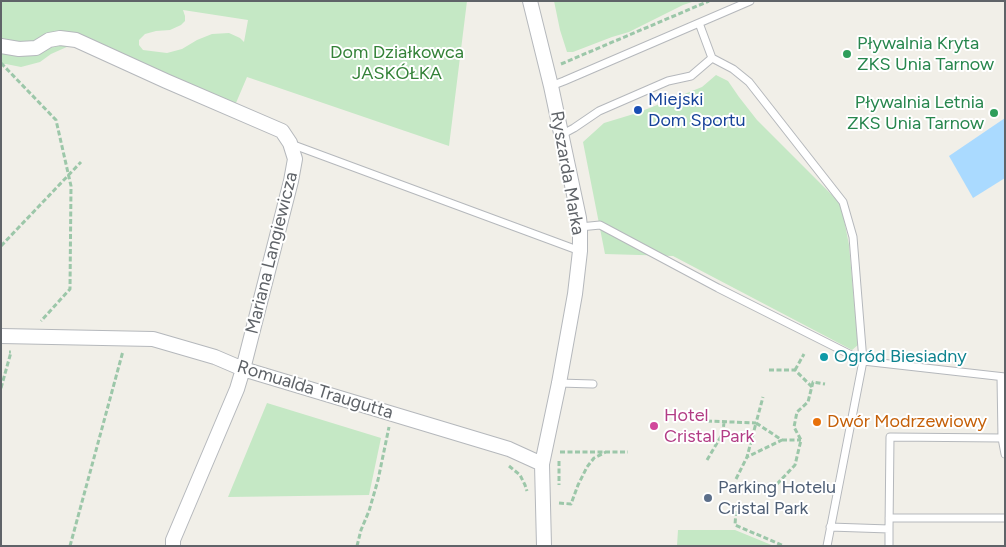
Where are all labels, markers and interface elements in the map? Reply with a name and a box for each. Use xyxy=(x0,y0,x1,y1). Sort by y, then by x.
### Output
place label: Pływalnia Kryta ZKS Unia Tarnow xyxy=(857,33,994,76)
park label: Dom Działkowca JASKÓŁKA xyxy=(330,42,464,84)
marker: Pływalnia Kryta ZKS Unia Tarnow xyxy=(841,48,853,60)
place label: Miejski Dom Sportu xyxy=(648,89,746,132)
place label: Pływalnia Letnia ZKS Unia Tarnow xyxy=(847,92,984,134)
marker: Miejski Dom Sportu xyxy=(632,104,644,116)
marker: Pływalnia Letnia ZKS Unia Tarnow xyxy=(988,107,1000,119)
street label: Ryszarda Marka xyxy=(545,109,589,237)
street label: Mariana Langiewicza xyxy=(241,170,303,336)
place label: Ogród Biesiadny xyxy=(834,346,967,368)
marker: Ogród Biesiadny xyxy=(818,351,830,363)
street label: Romualda Traugutta xyxy=(234,356,396,424)
place label: Hotel Cristal Park xyxy=(664,405,754,448)
place label: Dwór Modrzewiowy xyxy=(827,411,987,433)
marker: Dwór Modrzewiowy xyxy=(811,416,823,428)
marker: Hotel Cristal Park xyxy=(648,420,660,432)
place label: Parking Hotelu Cristal Park xyxy=(718,477,836,520)
marker: Parking Hotelu Cristal Park xyxy=(702,492,714,504)

